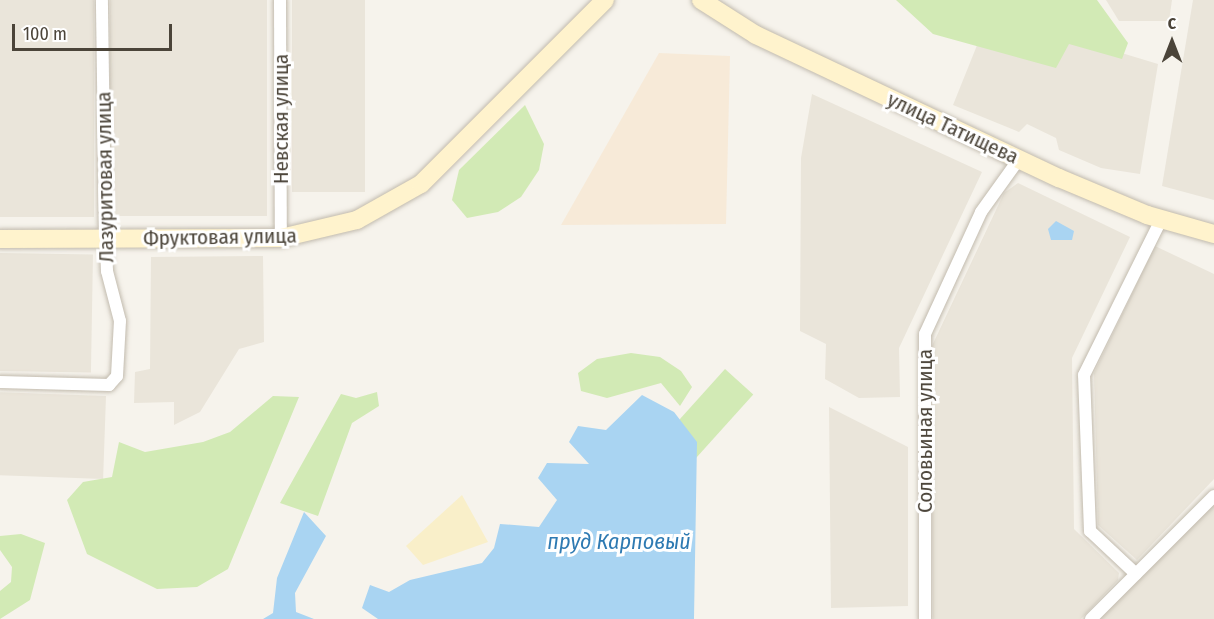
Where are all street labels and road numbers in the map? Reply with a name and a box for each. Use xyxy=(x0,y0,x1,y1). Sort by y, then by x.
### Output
street label: Невская улица xyxy=(268,54,294,184)
street label: улица Татищева xyxy=(883,87,1023,169)
street label: Лазуритовая улица xyxy=(91,91,119,263)
street label: Фруктовая улица xyxy=(143,223,297,251)
street label: Соловьиная улица xyxy=(912,349,938,513)

